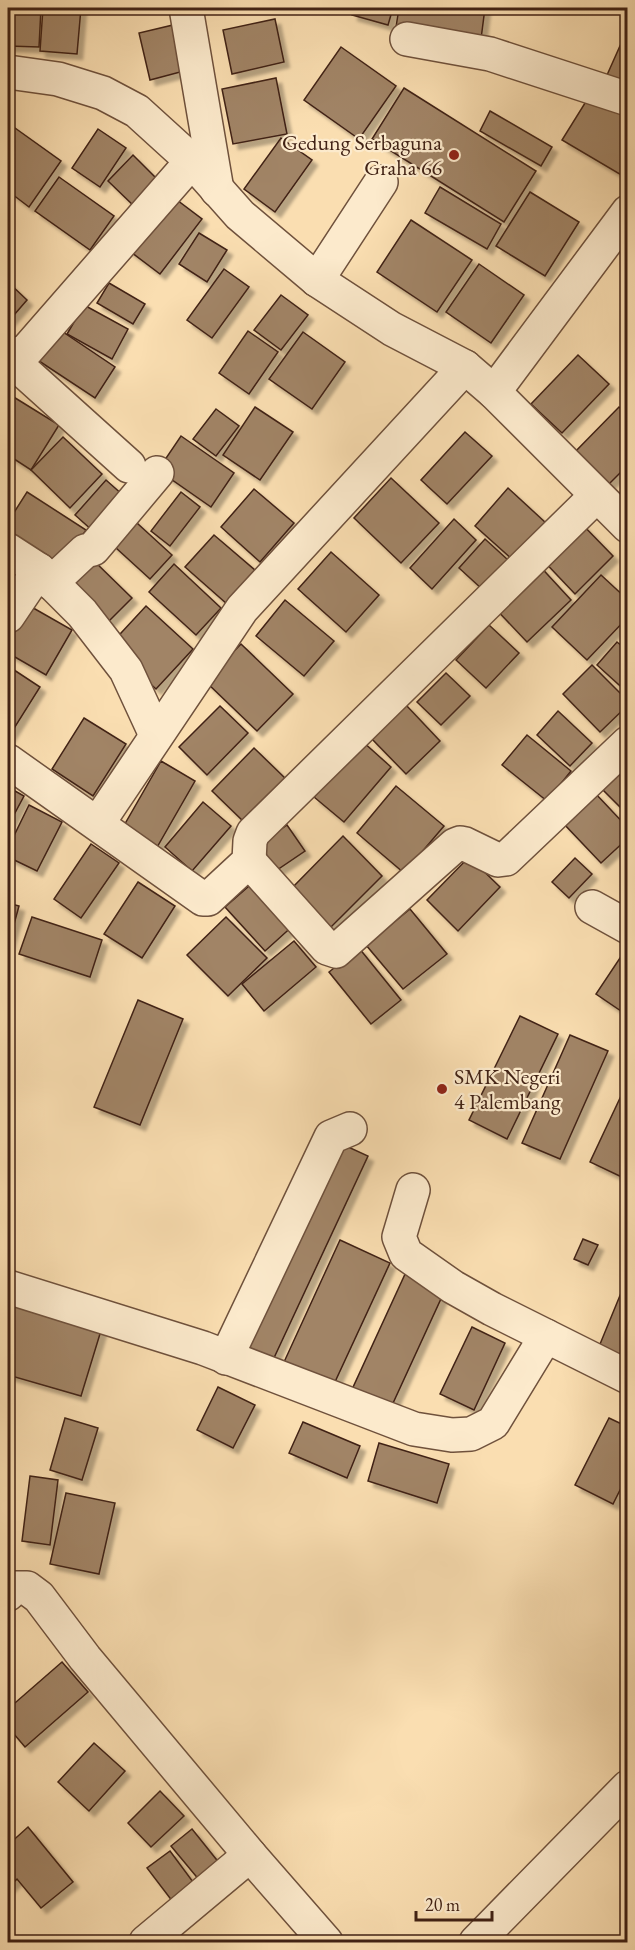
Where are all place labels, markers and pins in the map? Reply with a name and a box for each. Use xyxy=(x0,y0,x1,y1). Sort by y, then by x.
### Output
place label: Gedung Serbaguna Graha 66 xyxy=(282,128,442,182)
marker: Gedung Serbaguna Graha 66 xyxy=(447,148,461,162)
place label: SMK Negeri 4 Palembang xyxy=(454,1062,561,1116)
marker: SMK Negeri 4 Palembang xyxy=(435,1082,449,1096)

